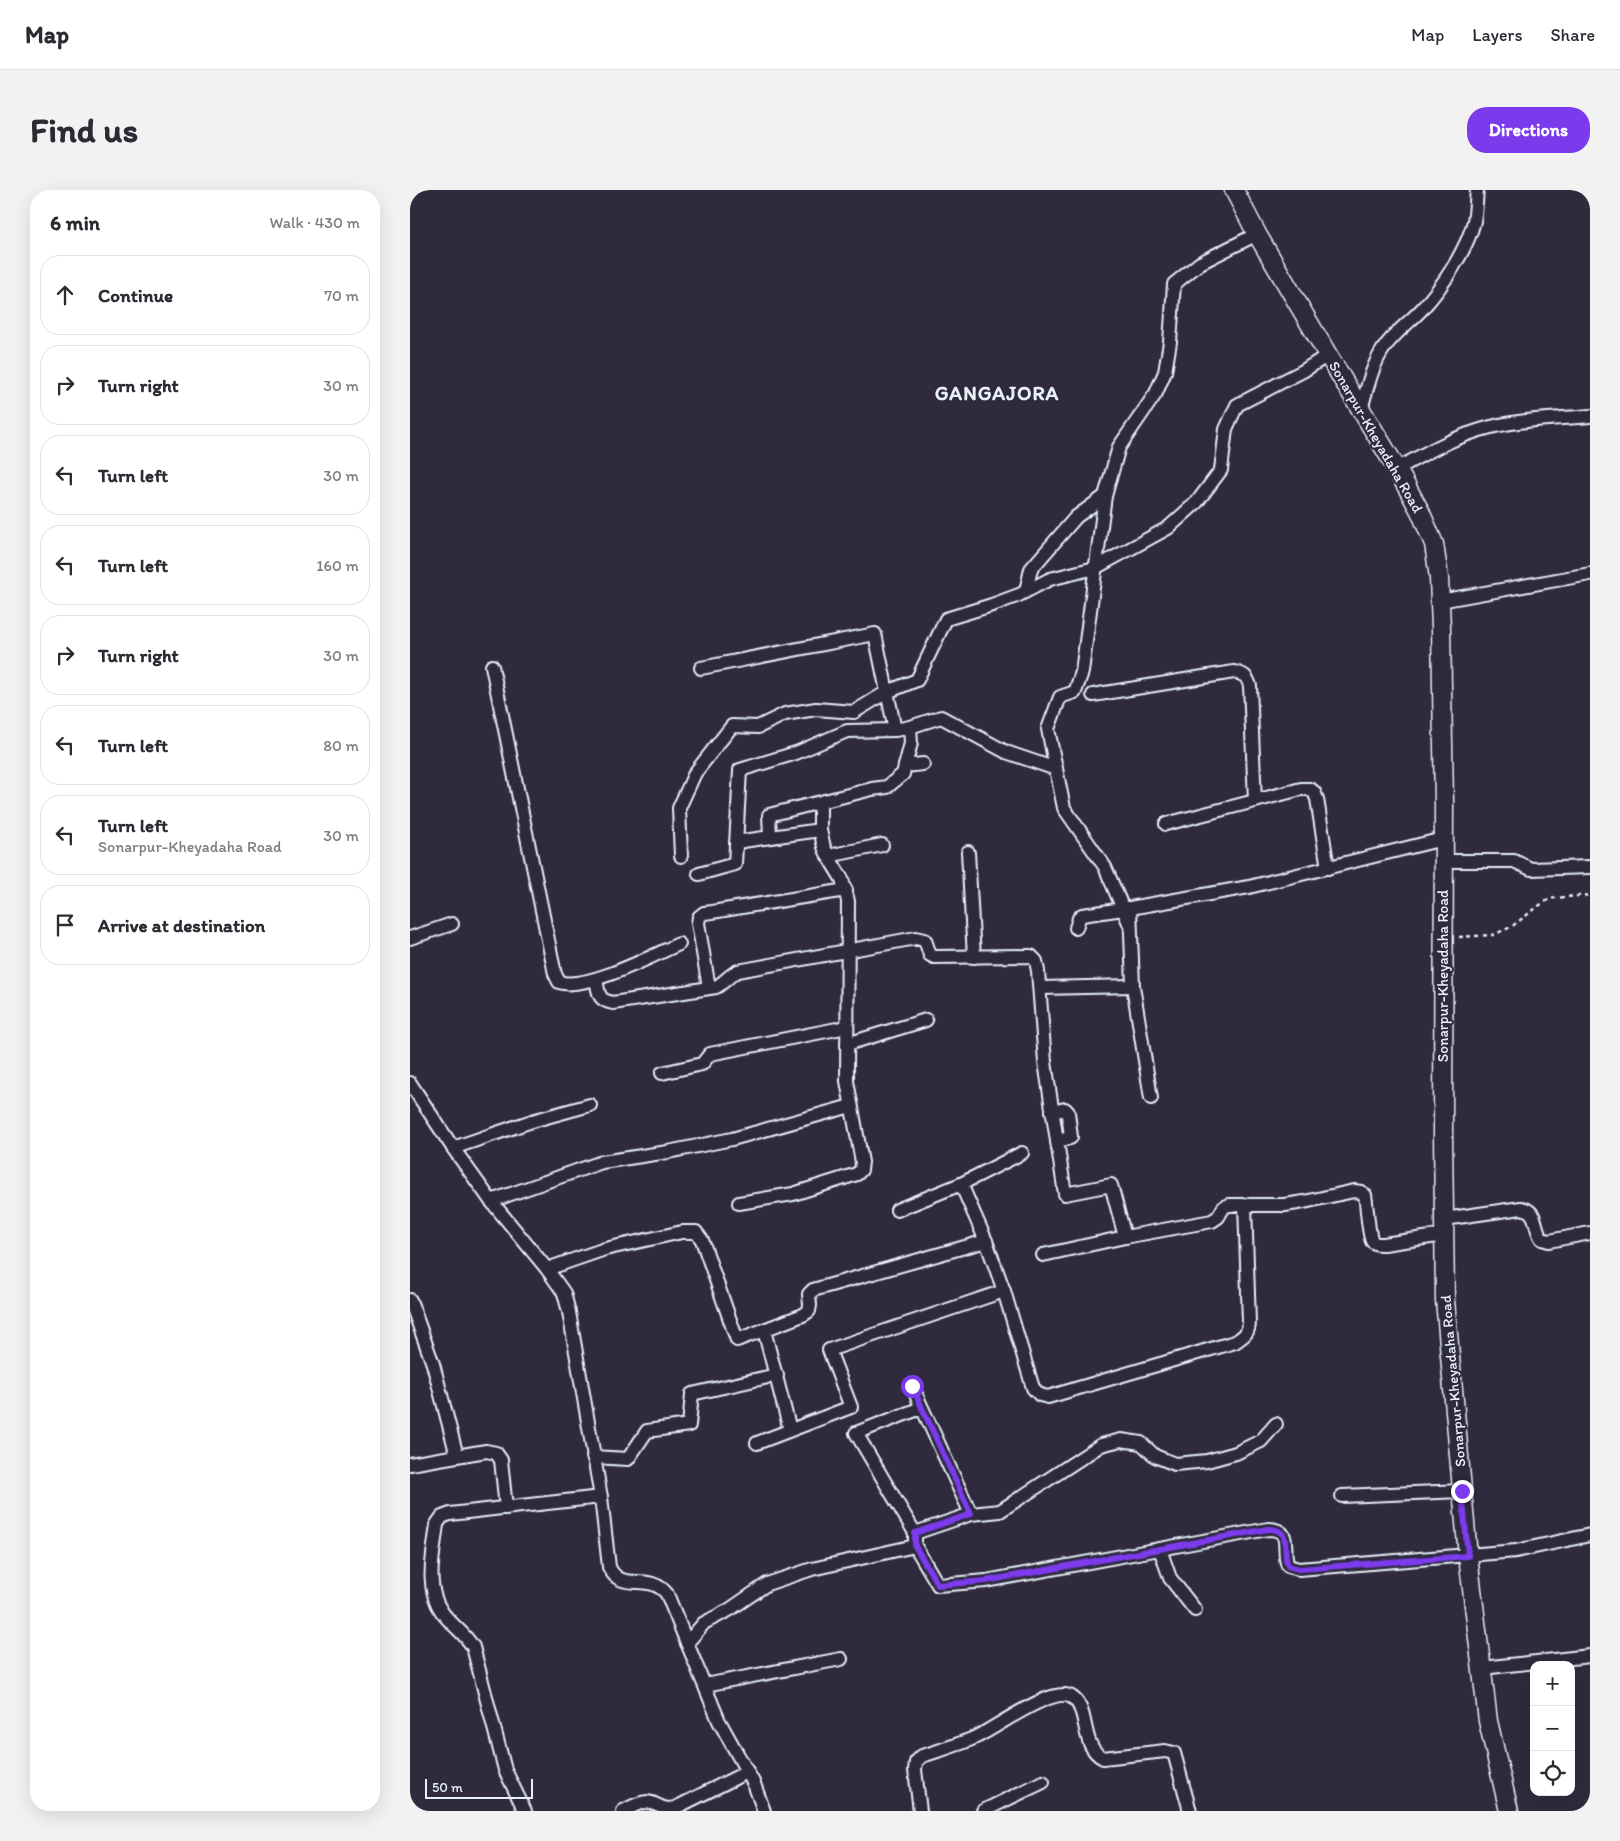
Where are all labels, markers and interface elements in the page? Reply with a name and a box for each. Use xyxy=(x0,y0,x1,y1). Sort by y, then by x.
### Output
text: Map xyxy=(25,20,69,49)
text: Map xyxy=(1411,24,1444,46)
text: Layers xyxy=(1472,24,1522,46)
text: Share xyxy=(1550,24,1595,46)
button: Directions xyxy=(1467,107,1590,153)
text: Find us xyxy=(30,109,138,151)
text: 6 min xyxy=(50,210,100,235)
text: Walk · 430 m xyxy=(270,213,360,232)
icon: ahead xyxy=(51,281,79,309)
text: Continue xyxy=(98,284,173,307)
text: 70 m xyxy=(324,286,359,305)
street label: Sonarpur-Kheyadaha Road xyxy=(1325,358,1427,516)
icon: right xyxy=(51,371,79,399)
text: Turn right xyxy=(98,374,179,397)
text: 30 m xyxy=(323,376,359,395)
district label: GANGAJORA xyxy=(935,381,1059,405)
icon: left xyxy=(51,461,79,489)
text: Turn left xyxy=(98,464,168,487)
text: 30 m xyxy=(323,466,359,485)
icon: left xyxy=(51,551,79,579)
text: Turn left xyxy=(98,554,168,577)
text: 160 m xyxy=(316,556,359,575)
icon: right xyxy=(51,641,79,669)
text: Turn right xyxy=(98,644,179,667)
text: 30 m xyxy=(323,646,359,665)
icon: left xyxy=(51,731,79,759)
text: Turn left xyxy=(98,734,168,757)
text: 80 m xyxy=(323,736,359,755)
text: Turn left xyxy=(98,814,168,837)
icon: left xyxy=(51,821,79,849)
text: 30 m xyxy=(323,826,359,845)
text: Sonarpur-Kheyadaha Road xyxy=(98,837,282,856)
street label: Sonarpur-Kheyadaha Road xyxy=(1434,890,1452,1062)
icon: arrive xyxy=(51,911,79,939)
text: Arrive at destination xyxy=(98,914,265,937)
street label: Sonarpur-Kheyadaha Road xyxy=(1437,1294,1469,1468)
route start xyxy=(901,1375,924,1398)
route end xyxy=(1451,1480,1474,1503)
map controls xyxy=(1530,1661,1575,1796)
button: + xyxy=(1530,1661,1575,1706)
button: − xyxy=(1530,1706,1575,1751)
button: locate xyxy=(1530,1751,1575,1796)
scale bar xyxy=(425,1776,532,1799)
text: 50 m xyxy=(432,1779,463,1796)

